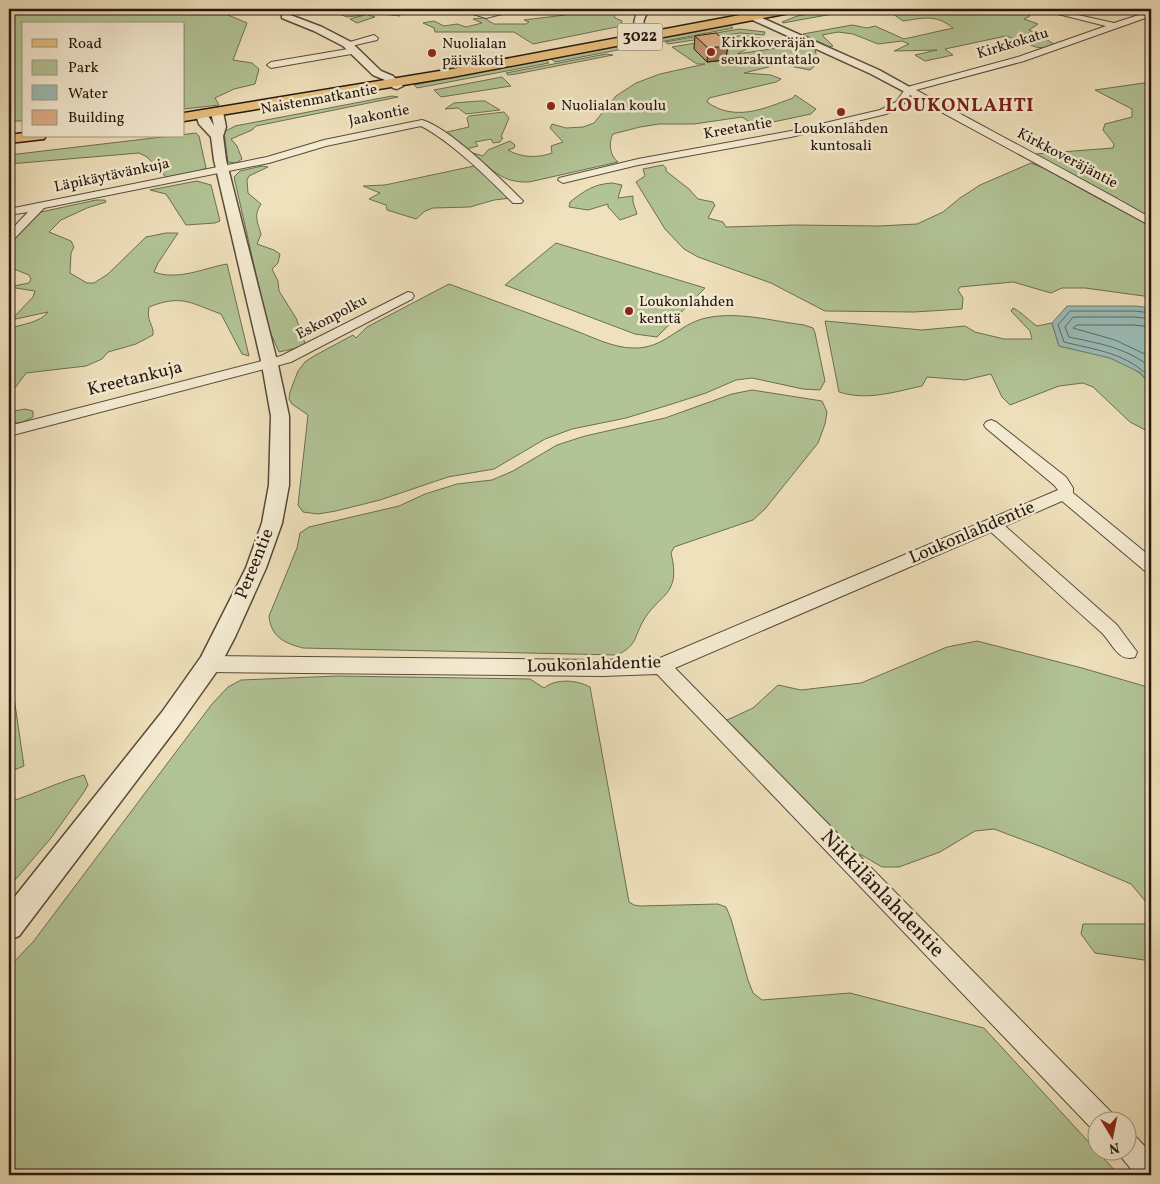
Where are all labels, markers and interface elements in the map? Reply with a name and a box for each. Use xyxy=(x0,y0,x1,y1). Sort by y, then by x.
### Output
legend xyxy=(22,22,185,138)
street label: Kirkkokatu xyxy=(975,23,1051,65)
road number: 3022 xyxy=(618,24,662,51)
place label: Kirkkoveräjän seurakuntatalo xyxy=(721,33,820,71)
text: Road xyxy=(68,34,102,55)
place label: Nuolialan päiväkoti xyxy=(442,34,507,72)
marker: Kirkkoveräjän seurakuntatalo xyxy=(705,46,717,58)
marker: Nuolialan päiväkoti xyxy=(426,47,438,59)
text: Park xyxy=(68,58,99,79)
street label: Naistenmatkantie xyxy=(259,79,379,121)
text: Water xyxy=(68,84,108,105)
district label: LOUKONLAHTI xyxy=(885,93,1035,119)
place label: Nuolialan koulu xyxy=(561,96,666,117)
street label: Jaakontie xyxy=(347,100,411,132)
marker: Nuolialan koulu xyxy=(545,100,557,112)
marker: Loukonlahden kuntosali xyxy=(835,106,847,118)
text: Building xyxy=(68,108,125,129)
street label: Kreetantie xyxy=(702,113,774,145)
place label: Loukonlahden kuntosali xyxy=(793,119,889,157)
street label: Kirkkoveräjäntie xyxy=(1013,124,1121,194)
street label: Läpikäytävänkuja xyxy=(52,154,172,198)
street label: Eskonpolku xyxy=(293,290,371,346)
place label: Loukonlahden kenttä xyxy=(639,292,734,330)
marker: Loukonlahden kenttä xyxy=(623,305,635,317)
street label: Kreetankuja xyxy=(85,355,185,403)
street label: Loukonlahdentie xyxy=(905,495,1039,571)
street label: Pereentie xyxy=(230,525,280,603)
street label: Loukonlahdentie xyxy=(526,650,662,680)
street label: Nikkilänlahdentie xyxy=(813,824,951,964)
north arrow xyxy=(1088,1112,1138,1162)
text: N xyxy=(1107,1137,1121,1158)

